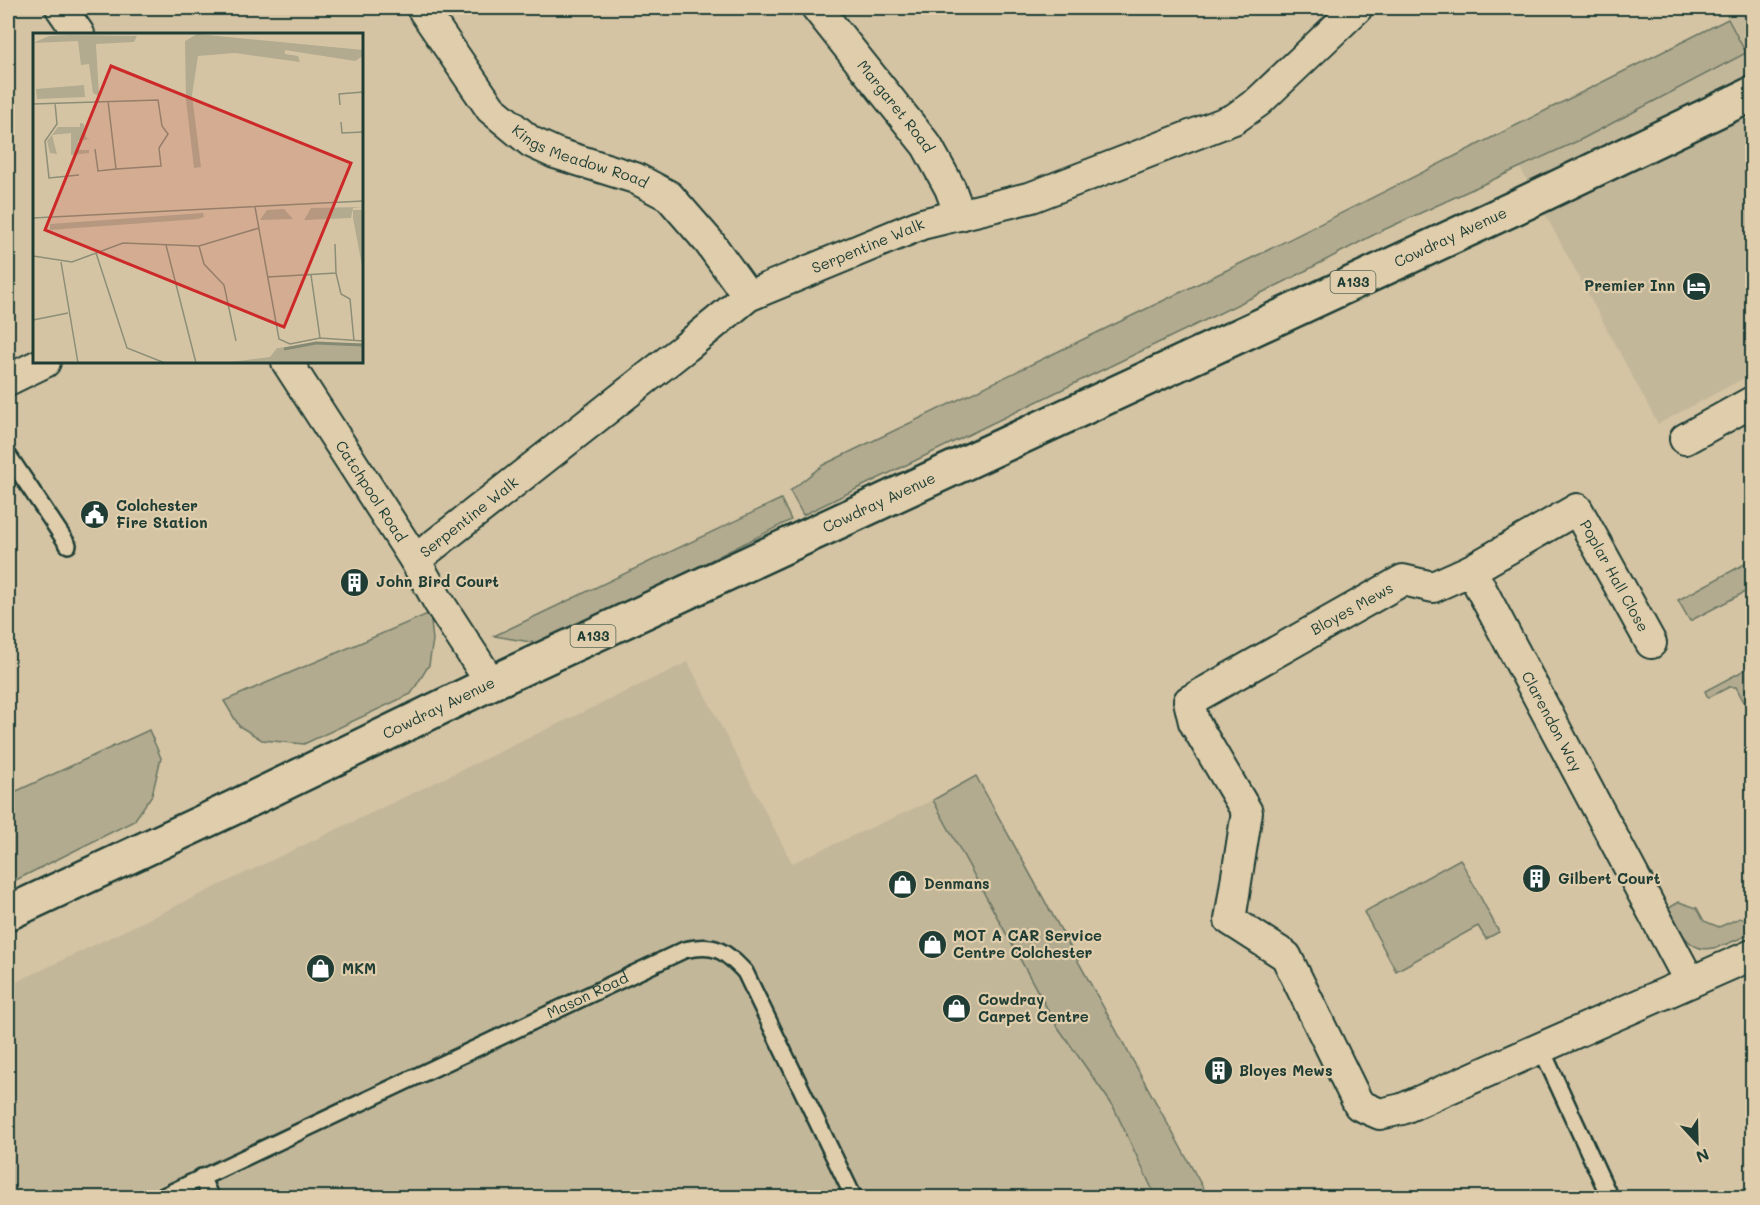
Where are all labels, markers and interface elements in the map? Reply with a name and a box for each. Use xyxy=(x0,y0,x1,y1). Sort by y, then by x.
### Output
inset map xyxy=(33,33,363,363)
street label: Margaret Road xyxy=(853,56,939,155)
street label: Kings Meadow Road xyxy=(508,119,652,192)
street label: Cowdray Avenue xyxy=(1391,202,1510,271)
street label: Serpentine Walk xyxy=(808,213,927,278)
hotel icon: Premier Inn xyxy=(1680,270,1712,302)
road number: A133 xyxy=(1330,271,1376,293)
place label: Premier Inn xyxy=(1584,275,1675,295)
street label: Catchpool Road xyxy=(331,436,412,545)
street label: Cowdray Avenue xyxy=(819,467,938,537)
street label: Serpentine Walk xyxy=(415,472,522,562)
place label: Colchester Fire Station xyxy=(116,495,208,532)
public building icon: Colchester Fire Station xyxy=(79,499,111,531)
street label: Poplar Hall Close xyxy=(1576,516,1654,635)
building icon: John Bird Court xyxy=(339,566,371,598)
place label: John Bird Court xyxy=(376,571,499,591)
street label: Bloyes Mews xyxy=(1307,577,1396,639)
road number: A133 xyxy=(570,625,616,647)
street label: Clarendon Way xyxy=(1518,667,1587,775)
street label: Cowdray Avenue xyxy=(379,672,498,743)
building icon: Gilbert Court xyxy=(1521,863,1553,895)
shop icon: Denmans xyxy=(887,868,919,900)
place label: Gilbert Court xyxy=(1558,868,1661,888)
place label: Denmans xyxy=(924,873,990,893)
place label: MOT A CAR Service Centre Colchester xyxy=(953,925,1102,962)
shop icon: MOT A CAR Service Centre Colchester xyxy=(916,929,948,961)
shop icon: MKM xyxy=(305,953,337,985)
place label: MKM xyxy=(342,958,376,978)
street label: Mason Road xyxy=(543,967,631,1022)
place label: Cowdray Carpet Centre xyxy=(978,989,1089,1026)
shop icon: Cowdray Carpet Centre xyxy=(941,993,973,1025)
building icon: Bloyes Mews xyxy=(1202,1055,1234,1087)
place label: Bloyes Mews xyxy=(1239,1060,1332,1080)
north arrow xyxy=(1667,1112,1727,1172)
text: N xyxy=(1693,1144,1712,1168)

